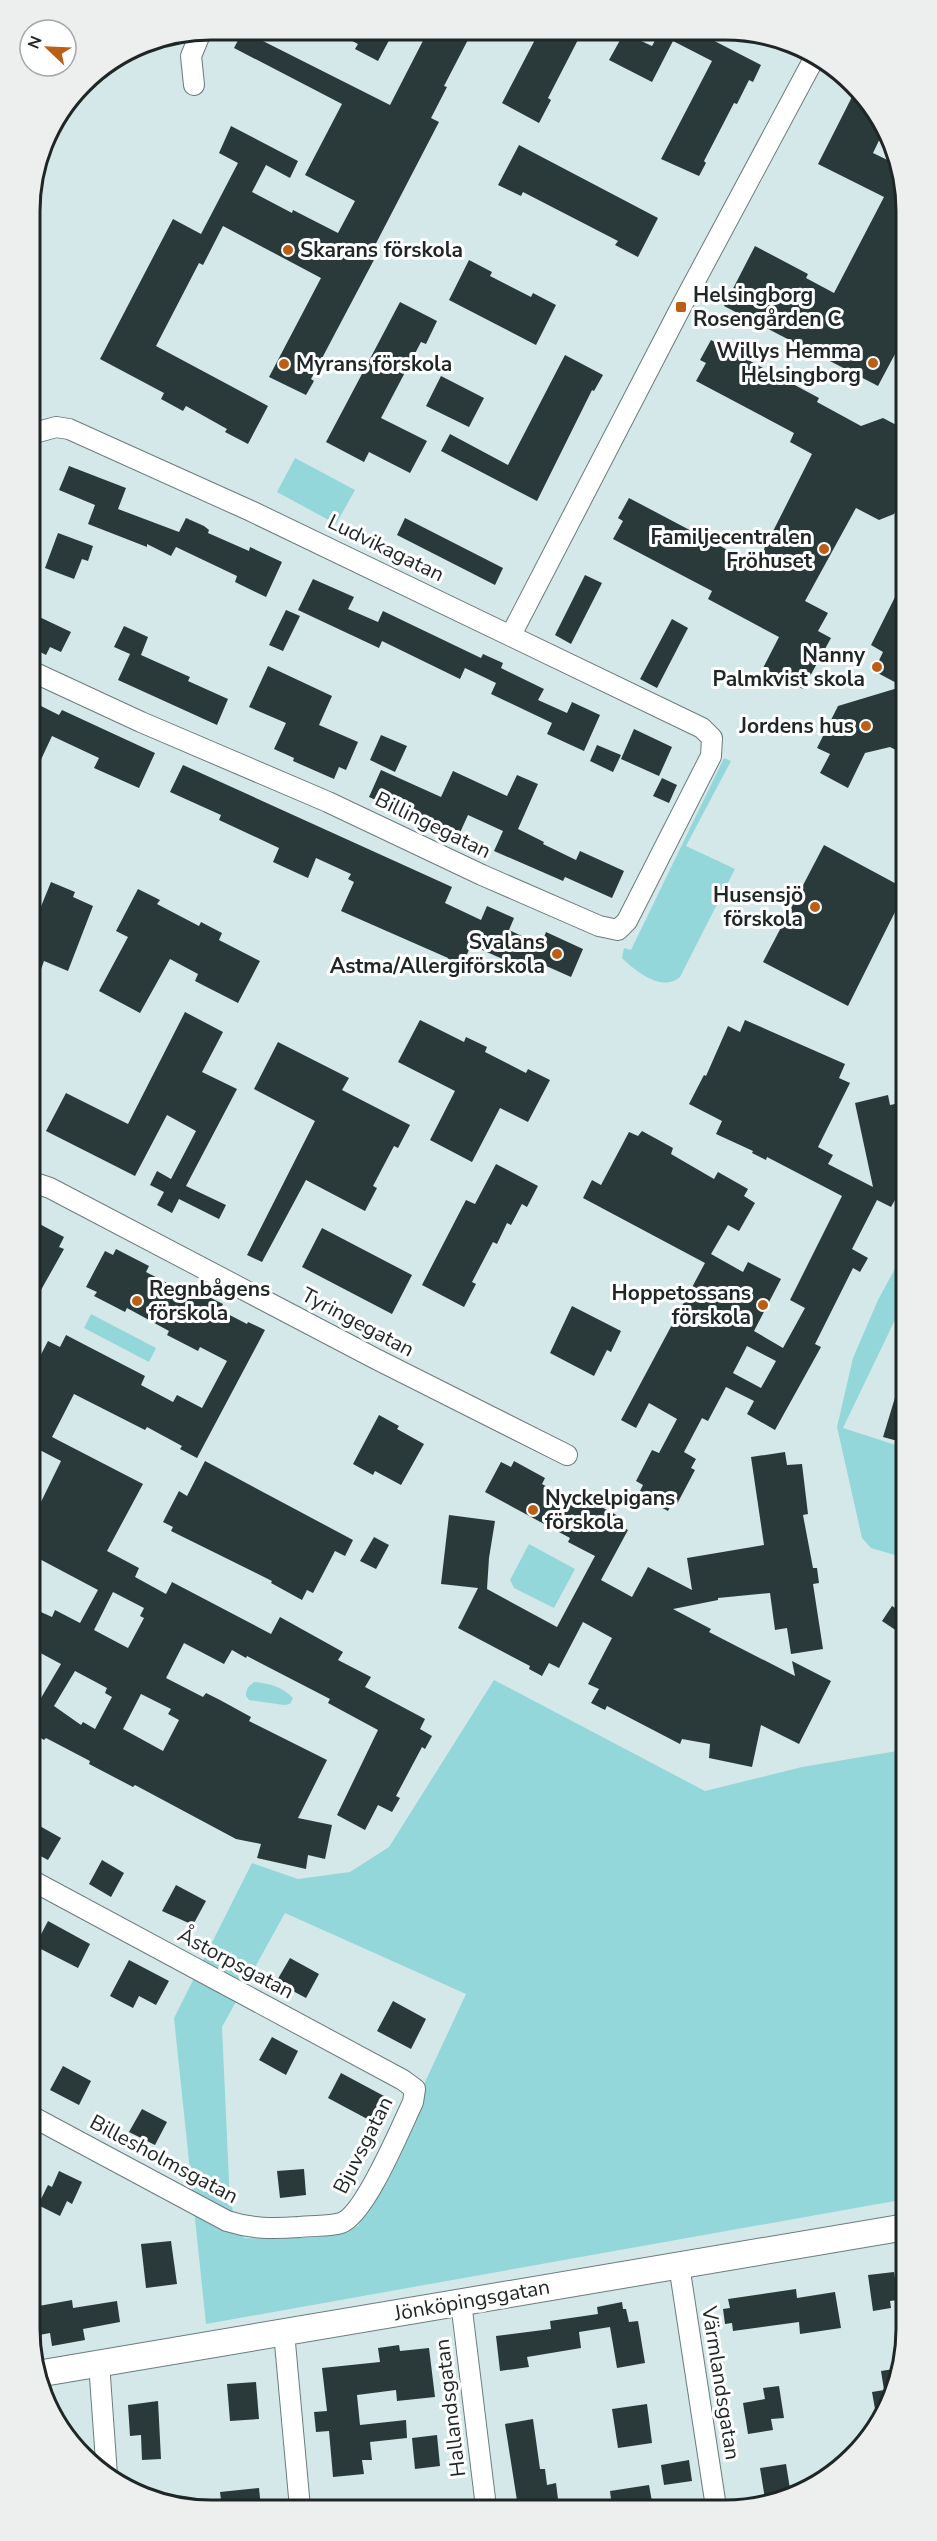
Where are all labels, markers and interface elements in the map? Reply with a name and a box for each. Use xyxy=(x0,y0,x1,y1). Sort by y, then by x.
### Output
north arrow xyxy=(18,18,78,78)
text: N xyxy=(23,33,48,52)
place label: Skarans förskola xyxy=(300,236,463,264)
marker: Skarans förskola xyxy=(281,243,295,257)
place label: Helsingborg Rosengården C xyxy=(693,281,842,333)
marker: Helsingborg Rosengården C xyxy=(674,300,688,314)
place label: Willys Hemma Helsingborg xyxy=(716,337,861,389)
place label: Myrans förskola xyxy=(296,350,452,378)
marker: Willys Hemma Helsingborg xyxy=(866,356,880,370)
marker: Myrans förskola xyxy=(277,357,291,371)
street label: Ludvikagatan xyxy=(323,508,449,588)
place label: Familjecentralen Fröhuset xyxy=(651,523,813,575)
marker: Familjecentralen Fröhuset xyxy=(817,542,831,556)
place label: Nanny Palmkvist skola xyxy=(712,641,866,693)
marker: Nanny Palmkvist skola xyxy=(870,660,884,674)
place label: Jordens hus xyxy=(739,712,854,740)
marker: Jordens hus xyxy=(859,719,873,733)
street label: Billingegatan xyxy=(370,785,496,865)
place label: Husensjö förskola xyxy=(713,881,803,933)
marker: Husensjö förskola xyxy=(808,900,822,914)
place label: Svalans Astma/Allergiförskola xyxy=(330,928,545,980)
marker: Svalans Astma/Allergiförskola xyxy=(550,947,564,961)
place label: Regnbågens förskola xyxy=(149,1275,270,1327)
place label: Hoppetossans förskola xyxy=(612,1279,751,1331)
street label: Tyringegatan xyxy=(297,1281,419,1363)
marker: Regnbågens förskola xyxy=(130,1294,144,1308)
marker: Hoppetossans förskola xyxy=(756,1298,770,1312)
place label: Nyckelpigans förskola xyxy=(545,1484,675,1536)
marker: Nyckelpigans förskola xyxy=(526,1503,540,1517)
street label: Åstorpsgatan xyxy=(173,1920,299,2005)
street label: Bjuvsgatan xyxy=(327,2092,399,2198)
street label: Billesholmsgatan xyxy=(85,2108,243,2210)
street label: Jönköpingsgatan xyxy=(391,2273,552,2328)
street label: Värmlandsgatan xyxy=(695,2303,747,2462)
street label: Hallandsgatan xyxy=(428,2337,472,2479)

